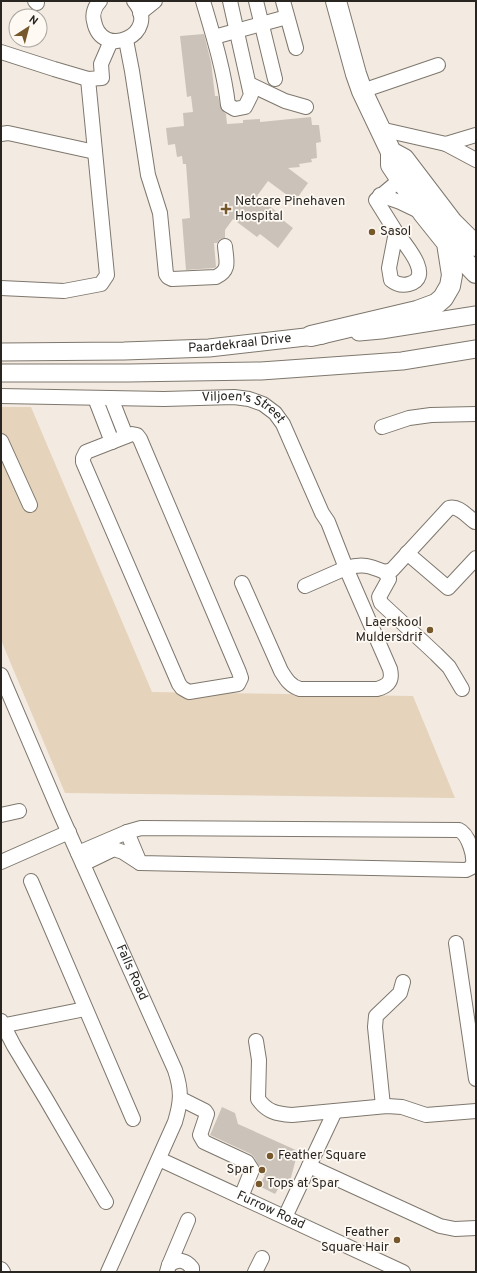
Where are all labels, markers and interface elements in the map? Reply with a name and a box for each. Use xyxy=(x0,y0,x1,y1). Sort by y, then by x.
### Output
north arrow xyxy=(8,8,48,48)
text: N xyxy=(26,13,41,29)
place label: Netcare Pinehaven Hospital xyxy=(235,194,345,225)
marker: Netcare Pinehaven Hospital xyxy=(220,203,232,215)
place label: Sasol xyxy=(380,224,411,240)
marker: Sasol xyxy=(367,227,377,237)
street label: Paardekraal Drive xyxy=(188,331,292,357)
street label: Viljoen's Street xyxy=(201,389,288,427)
place label: Laerskool Muldersdrif xyxy=(356,615,423,646)
marker: Laerskool Muldersdrif xyxy=(425,625,435,635)
street label: Falls Road xyxy=(112,942,151,1003)
place label: Feather Square xyxy=(278,1148,366,1164)
marker: Feather Square xyxy=(265,1151,275,1161)
place label: Spar xyxy=(227,1162,254,1178)
marker: Spar xyxy=(257,1165,267,1175)
place label: Tops at Spar xyxy=(267,1176,339,1192)
marker: Tops at Spar xyxy=(254,1179,264,1189)
street label: Furrow Road xyxy=(234,1188,307,1233)
place label: Feather Square Hair xyxy=(321,1225,389,1256)
marker: Feather Square Hair xyxy=(392,1235,402,1245)

